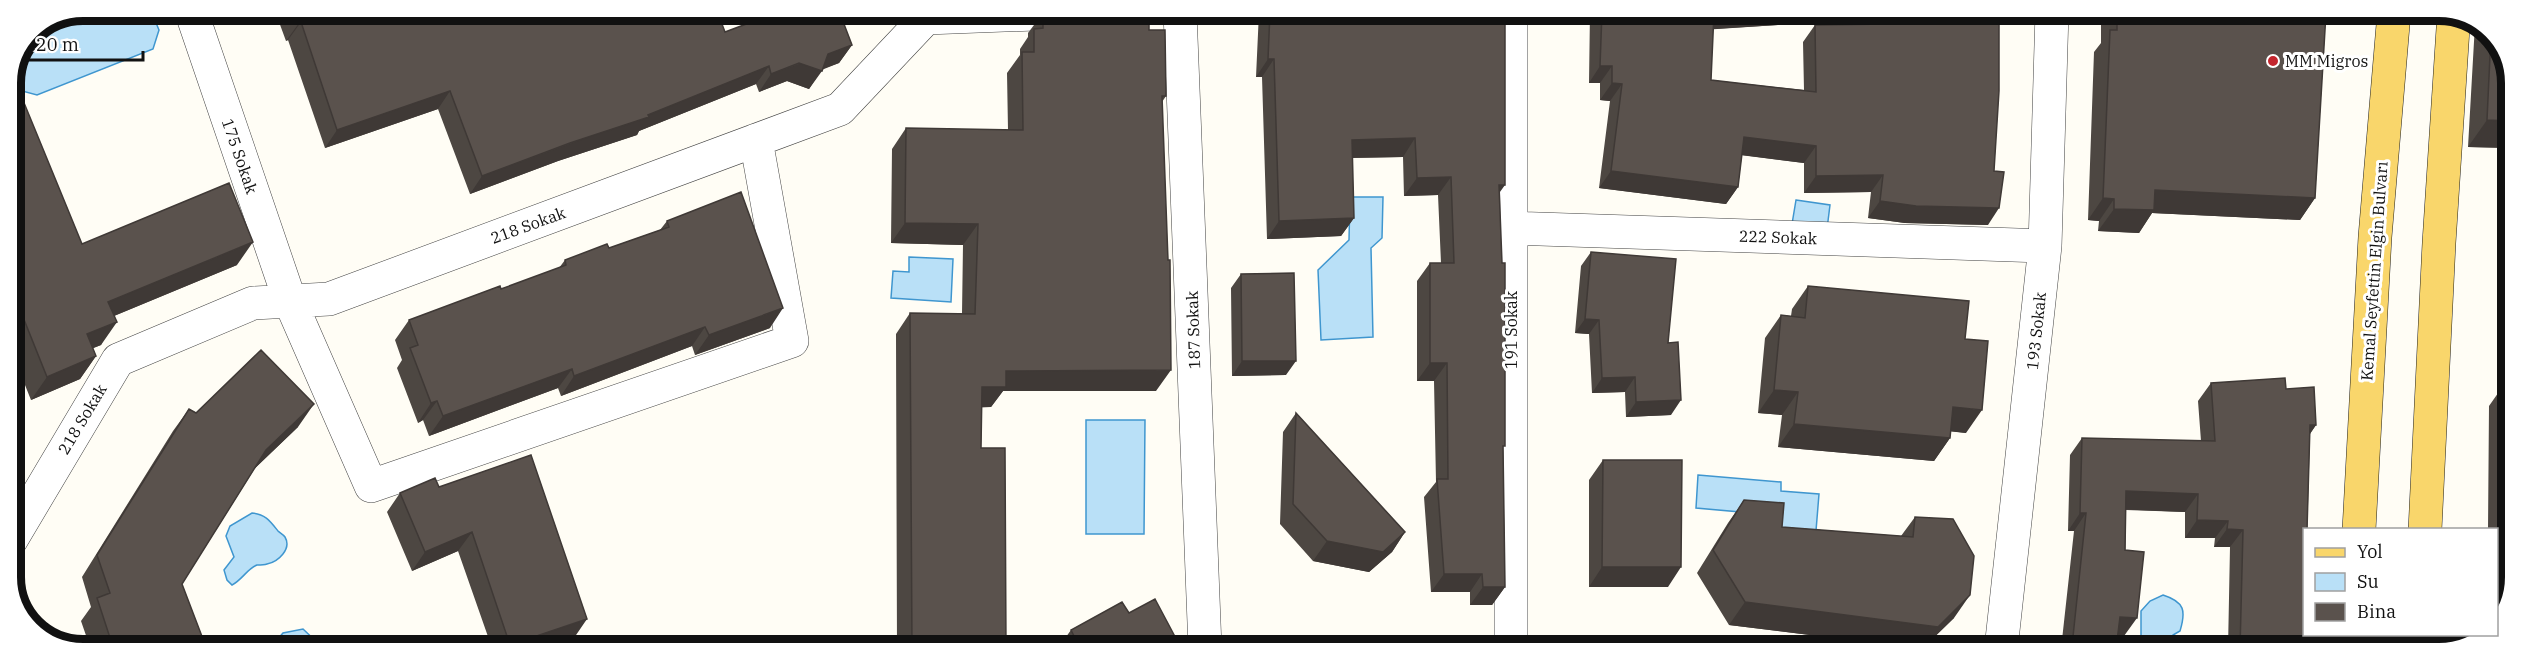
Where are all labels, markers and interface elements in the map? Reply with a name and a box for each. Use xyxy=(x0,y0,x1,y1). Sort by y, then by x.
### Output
scale bar xyxy=(27,24,142,62)
text: 20 m xyxy=(36,33,79,56)
place label: MM Migros xyxy=(2285,51,2368,71)
marker: MM Migros xyxy=(2266,54,2280,68)
street label: 175 Sokak xyxy=(218,116,262,197)
street label: Kemal Seyfettin Elgin Bulvarı xyxy=(2356,161,2392,381)
street label: 218 Sokak xyxy=(488,202,569,248)
street label: 222 Sokak xyxy=(1738,226,1818,248)
street label: 187 Sokak xyxy=(1182,290,1204,370)
street label: 191 Sokak xyxy=(1501,290,1521,369)
street label: 193 Sokak xyxy=(2022,290,2050,371)
street label: 218 Sokak xyxy=(53,380,111,458)
legend xyxy=(2303,528,2498,636)
text: Yol xyxy=(2357,540,2383,563)
text: Su xyxy=(2357,570,2379,593)
text: Bina xyxy=(2357,600,2396,623)

